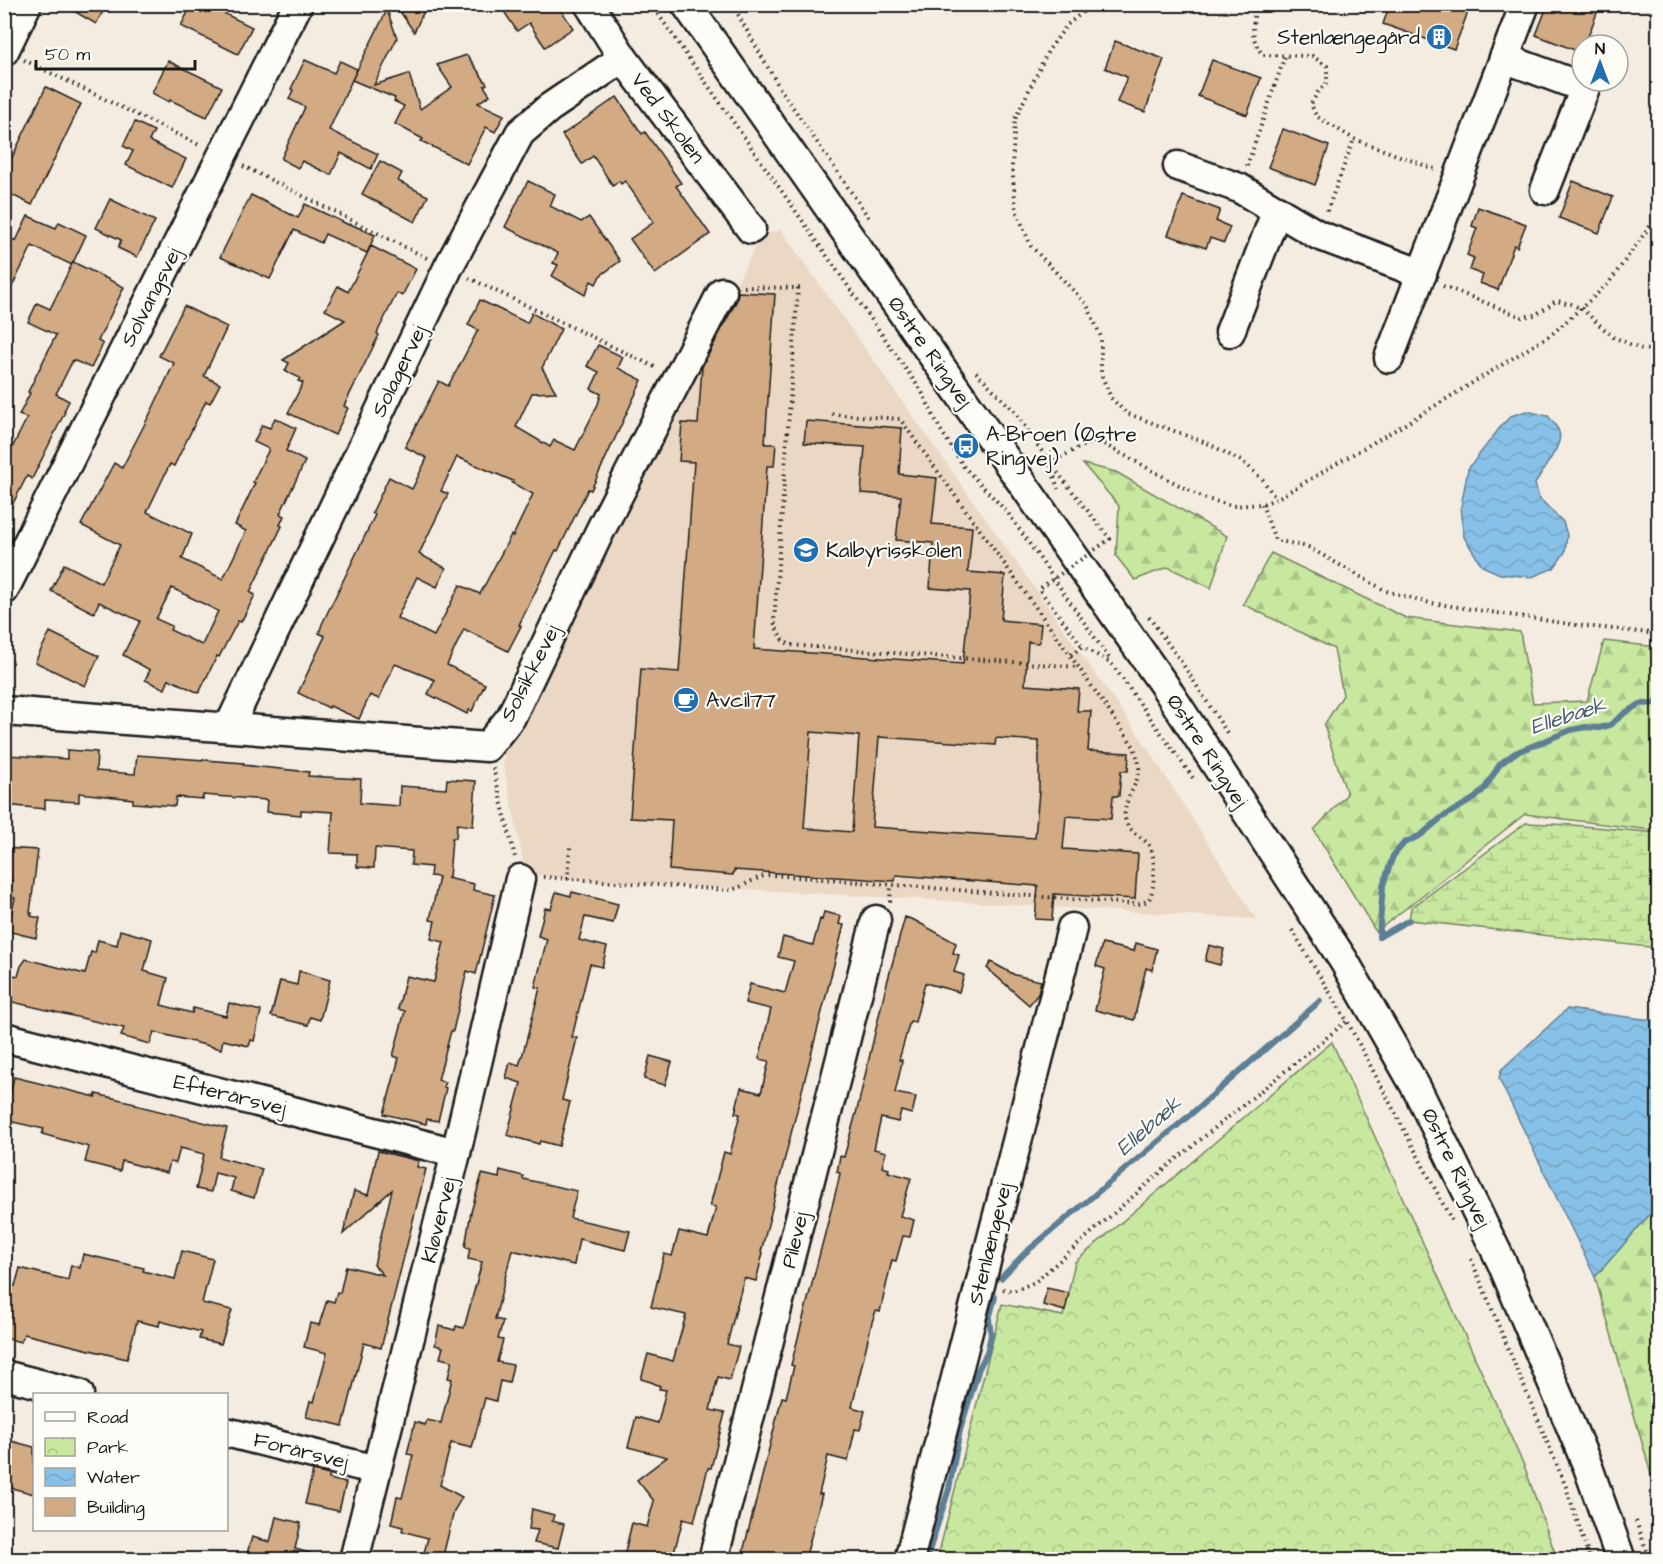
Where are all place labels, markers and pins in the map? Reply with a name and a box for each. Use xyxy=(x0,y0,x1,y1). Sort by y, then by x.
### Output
building icon: Stenlængegård xyxy=(1424,22,1454,52)
place label: Stenlængegård xyxy=(1277,23,1420,54)
place label: A-Broen (Østre Ringvej) xyxy=(986,420,1137,475)
bus stop icon: A-Broen (Østre Ringvej) xyxy=(951,431,981,461)
school or university icon: Kalbyrisskolen xyxy=(791,535,821,565)
place label: Kalbyrisskolen xyxy=(826,536,962,567)
cafe icon: Avcil77 xyxy=(671,685,701,715)
place label: Avcil77 xyxy=(706,686,776,715)

